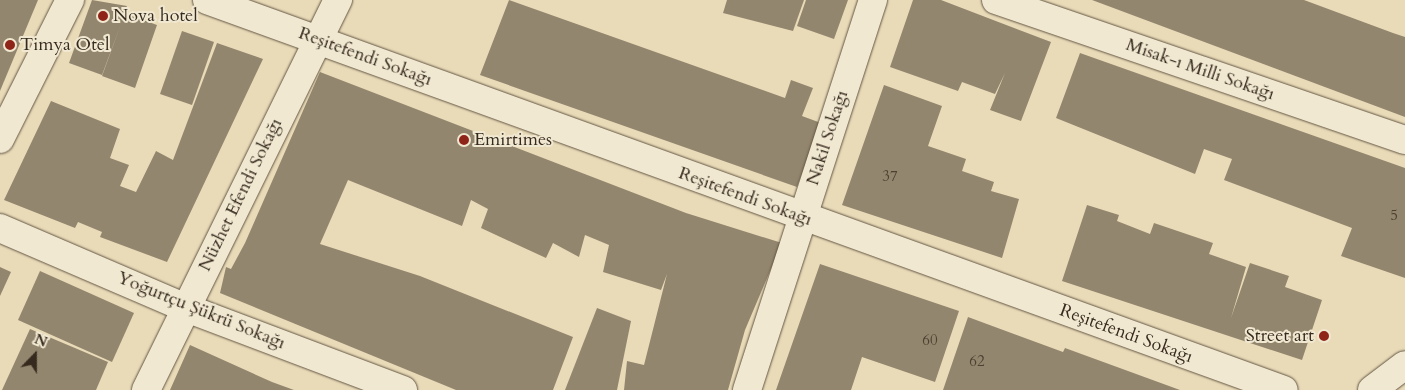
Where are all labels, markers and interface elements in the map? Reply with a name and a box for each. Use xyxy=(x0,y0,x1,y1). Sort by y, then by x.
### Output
place label: Nova hotel xyxy=(113,5,198,27)
marker: Nova hotel xyxy=(97,10,109,22)
street label: Reşitefendi Sokağı xyxy=(295,23,435,91)
place label: Timya Otel xyxy=(20,34,110,56)
street label: Misak-ı Milli Sokağı xyxy=(1123,34,1277,106)
marker: Timya Otel xyxy=(4,39,16,51)
street label: Nakil Sokağı xyxy=(803,88,853,188)
street label: Nüzhet Efendi Sokağı xyxy=(195,115,287,275)
place label: Emirtimes xyxy=(474,129,552,151)
marker: Emirtimes xyxy=(458,134,470,146)
street label: Reşitefendi Sokağı xyxy=(675,163,815,231)
house number: 37 xyxy=(882,168,898,186)
house number: 5 xyxy=(1390,207,1398,225)
street label: Yoğurtçu Şükrü Sokağı xyxy=(114,267,288,355)
street label: Reşitefendi Sokağı xyxy=(1056,300,1196,368)
place label: Street art xyxy=(1246,325,1314,347)
north arrow xyxy=(10,330,60,380)
text: N xyxy=(32,330,50,352)
marker: Street art xyxy=(1318,330,1330,342)
house number: 60 xyxy=(922,332,938,350)
house number: 62 xyxy=(969,353,985,371)

